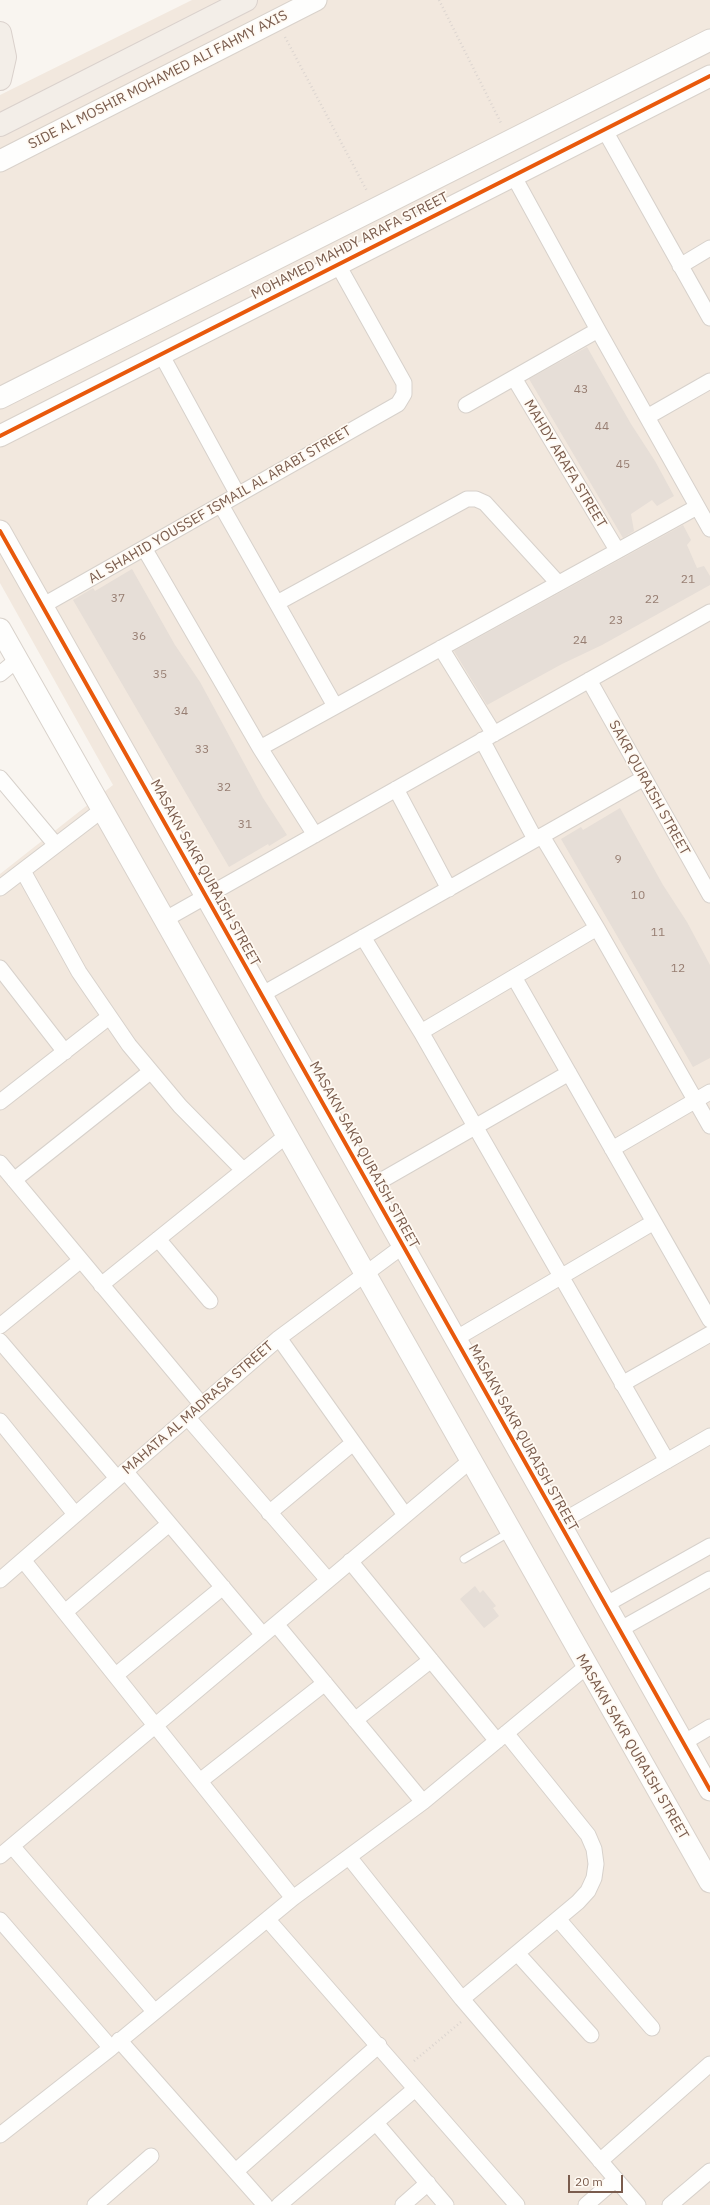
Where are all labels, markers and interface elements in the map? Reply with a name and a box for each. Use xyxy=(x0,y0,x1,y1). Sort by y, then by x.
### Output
street label: SIDE AL MOSHIR MOHAMED ALI FAHMY AXIS xyxy=(26,7,290,153)
street label: MOHAMED MAHDY ARAFA STREET xyxy=(249,189,451,303)
house number: 43 xyxy=(574,383,588,397)
street label: MAHDY ARAFA STREET xyxy=(520,397,610,531)
house number: 44 xyxy=(595,420,609,434)
street label: AL SHAHID YOUSSEF ISMAIL AL ARABI STREET xyxy=(86,423,354,587)
house number: 45 xyxy=(616,458,630,472)
house number: 21 xyxy=(681,573,695,587)
house number: 37 xyxy=(111,592,125,606)
house number: 22 xyxy=(645,593,659,607)
house number: 23 xyxy=(609,614,623,628)
house number: 36 xyxy=(132,630,146,644)
house number: 24 xyxy=(573,634,587,648)
house number: 35 xyxy=(153,668,167,682)
house number: 34 xyxy=(174,705,188,719)
street label: SAKR QURAISH STREET xyxy=(605,718,693,858)
house number: 33 xyxy=(195,743,209,757)
street label: MASAKN SAKR QURAISH STREET xyxy=(146,777,264,969)
house number: 32 xyxy=(217,781,231,795)
house number: 31 xyxy=(238,818,252,832)
house number: 9 xyxy=(614,853,622,867)
house number: 10 xyxy=(631,889,645,903)
house number: 11 xyxy=(651,926,665,940)
house number: 12 xyxy=(671,962,685,976)
street label: MASAKN SAKR QURAISH STREET xyxy=(305,1059,423,1251)
street label: MAHATA AL MADRASA STREET xyxy=(119,1338,277,1478)
street label: MASAKN SAKR QURAISH STREET xyxy=(464,1342,582,1534)
street label: MASAKN SAKR QURAISH STREET xyxy=(572,1651,692,1843)
scale bar xyxy=(570,2167,625,2193)
text: 20 m xyxy=(575,2174,603,2189)

